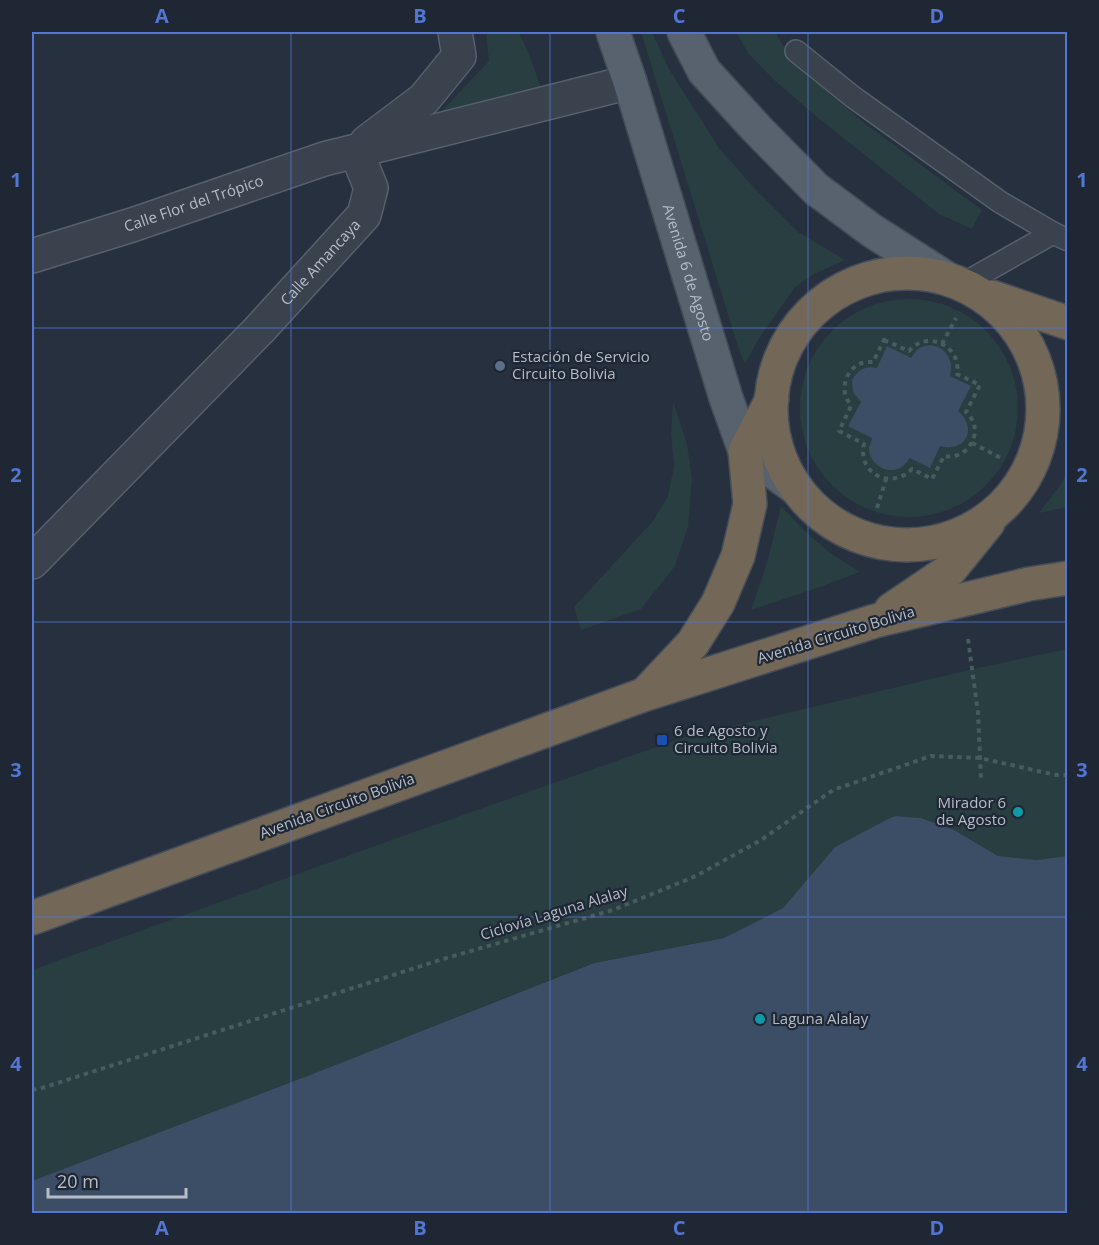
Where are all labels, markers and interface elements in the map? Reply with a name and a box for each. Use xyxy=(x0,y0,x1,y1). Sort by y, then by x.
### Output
text: A xyxy=(155,2,169,29)
text: B xyxy=(413,2,427,29)
text: C xyxy=(673,2,686,29)
text: D xyxy=(930,2,944,29)
text: 1 xyxy=(10,166,22,193)
text: 1 xyxy=(1076,166,1088,193)
street label: Calle Flor del Trópico xyxy=(121,170,266,236)
street label: Avenida 6 de Agosto xyxy=(659,201,719,343)
street label: Calle Amancaya xyxy=(275,214,364,309)
place label: Estación de Servicio Circuito Bolivia xyxy=(512,346,650,383)
marker: Estación de Servicio Circuito Bolivia xyxy=(493,359,507,373)
text: 2 xyxy=(10,461,22,488)
text: 2 xyxy=(1076,461,1088,488)
street label: Avenida Circuito Bolivia xyxy=(755,601,917,668)
place label: 6 de Agosto y Circuito Bolivia xyxy=(674,720,778,757)
marker: 6 de Agosto y Circuito Bolivia xyxy=(655,733,669,747)
text: 3 xyxy=(10,756,22,783)
text: 3 xyxy=(1076,756,1088,783)
street label: Avenida Circuito Bolivia xyxy=(256,768,417,842)
place label: Mirador 6 de Agosto xyxy=(936,792,1006,829)
marker: Mirador 6 de Agosto xyxy=(1011,805,1025,819)
street label: Ciclovía Laguna Alalay xyxy=(478,880,630,944)
place label: Laguna Alalay xyxy=(772,1008,869,1028)
marker: Laguna Alalay xyxy=(753,1012,767,1026)
text: 4 xyxy=(10,1050,22,1077)
text: 4 xyxy=(1076,1050,1088,1077)
scale bar xyxy=(48,1161,186,1199)
text: 20 m xyxy=(57,1169,99,1193)
text: A xyxy=(155,1214,169,1241)
text: B xyxy=(413,1214,427,1241)
text: C xyxy=(673,1214,686,1241)
text: D xyxy=(930,1214,944,1241)

